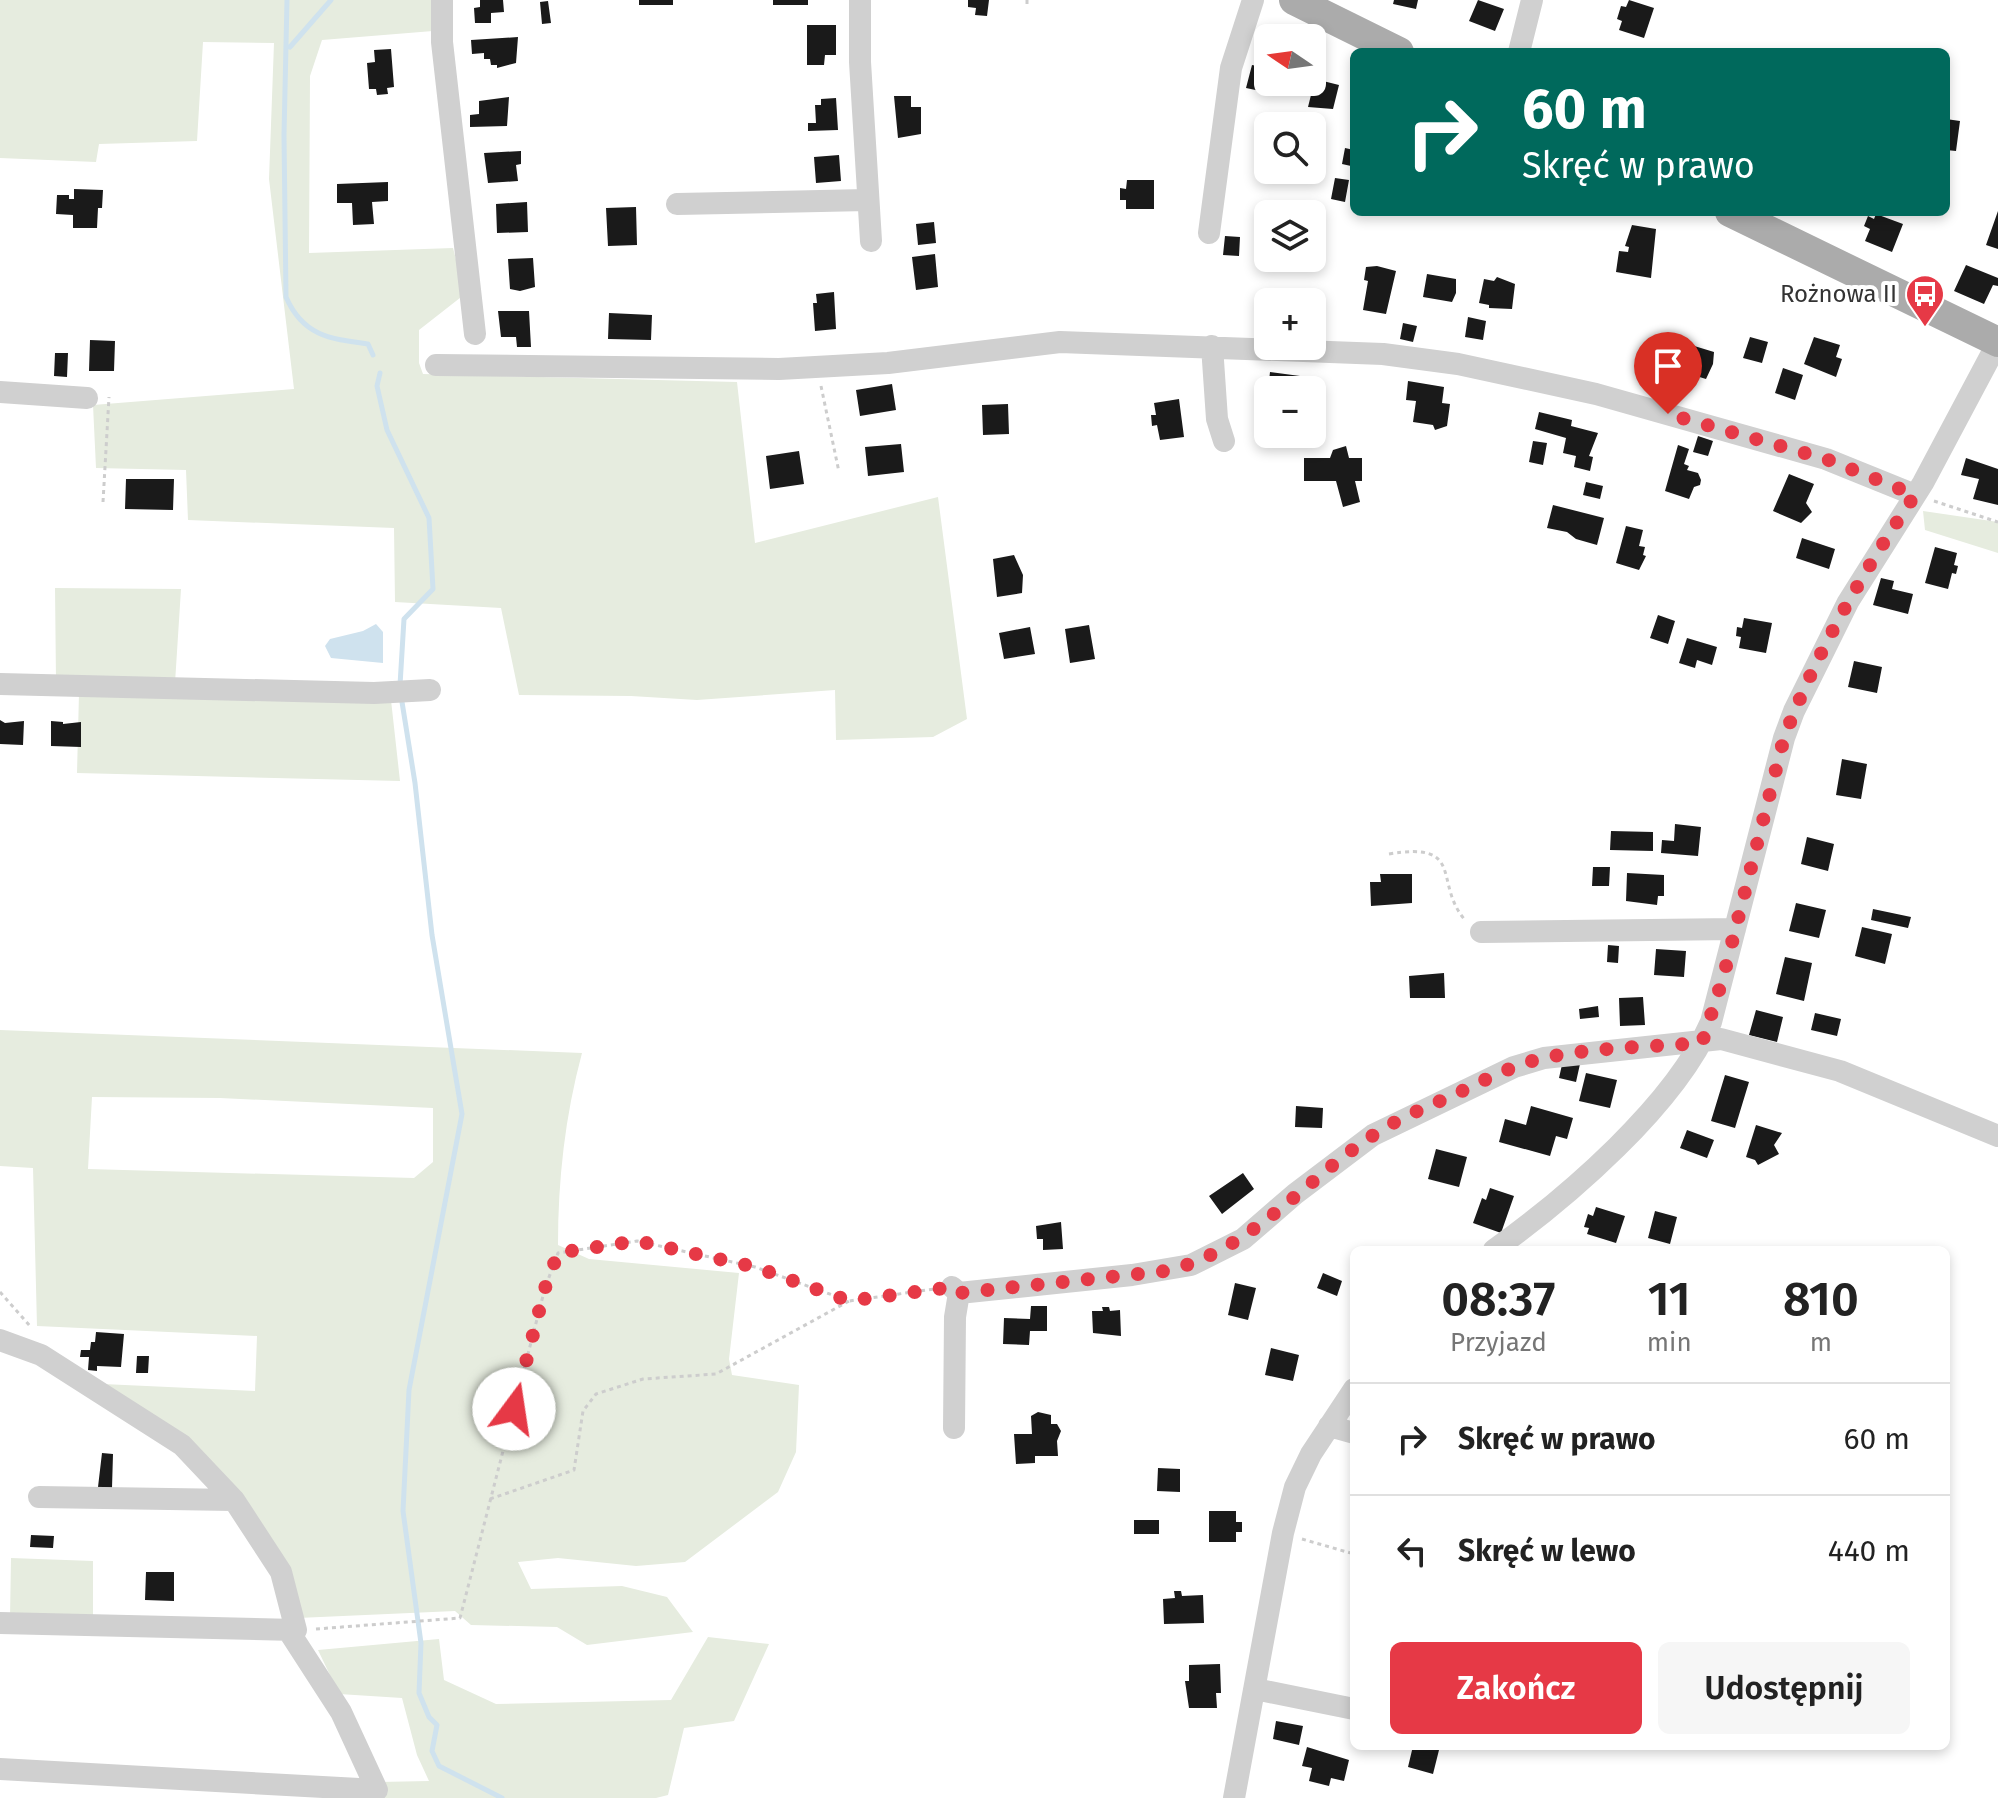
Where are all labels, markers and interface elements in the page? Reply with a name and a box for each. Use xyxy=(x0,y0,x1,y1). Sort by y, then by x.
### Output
north arrow xyxy=(1254,24,1326,96)
map controls xyxy=(1254,24,1326,448)
text: 60 m xyxy=(1522,76,1647,143)
icon: right xyxy=(1390,80,1494,184)
button: search xyxy=(1254,112,1326,184)
text: Skręć w prawo xyxy=(1522,144,1755,188)
button: layers xyxy=(1254,200,1326,272)
bus stop icon: Rożnowa II xyxy=(1904,273,1946,328)
place label: Rożnowa II xyxy=(1780,280,1897,308)
button: + xyxy=(1254,288,1326,360)
pin xyxy=(1634,332,1702,414)
icon: arrive xyxy=(1646,344,1690,388)
button: − xyxy=(1254,376,1326,448)
text: 08:37 xyxy=(1441,1270,1555,1328)
text: 11 xyxy=(1648,1270,1691,1328)
text: 810 xyxy=(1783,1270,1859,1328)
text: Przyjazd xyxy=(1450,1327,1547,1358)
text: min xyxy=(1647,1327,1692,1358)
text: m xyxy=(1810,1327,1832,1358)
position arrow xyxy=(472,1367,556,1451)
icon: right xyxy=(1390,1417,1434,1461)
text: Skręć w prawo xyxy=(1458,1421,1656,1457)
text: 60 m xyxy=(1844,1421,1910,1457)
icon: left xyxy=(1390,1529,1434,1573)
text: Skręć w lewo xyxy=(1458,1533,1636,1569)
text: 440 m xyxy=(1828,1533,1910,1569)
button: Zakończ xyxy=(1390,1642,1642,1734)
button: Udostępnij xyxy=(1658,1642,1910,1734)

